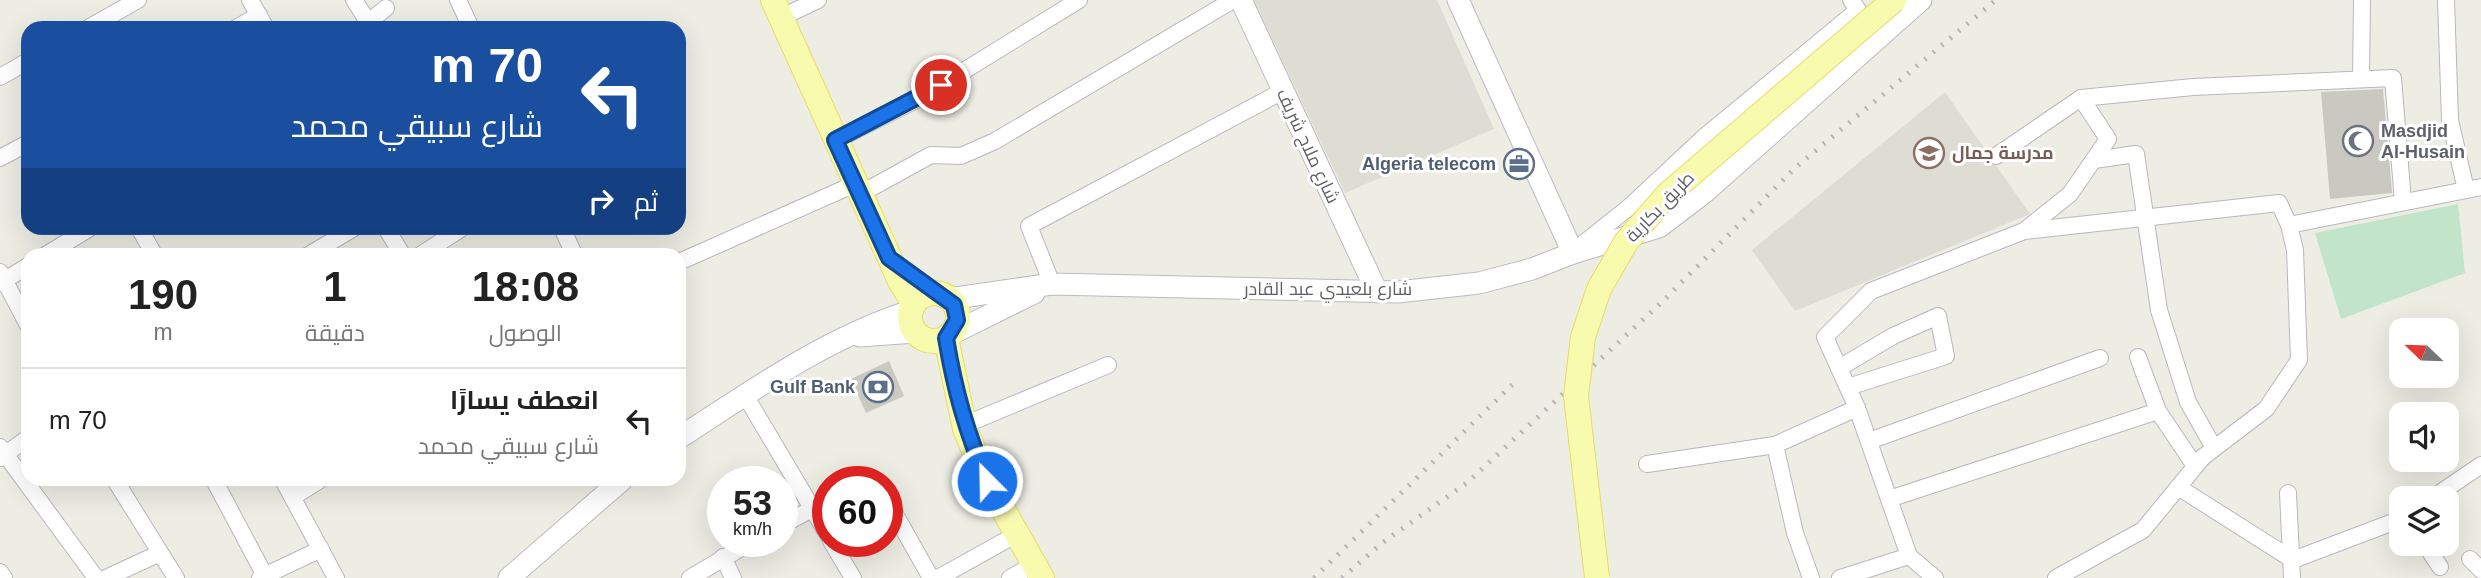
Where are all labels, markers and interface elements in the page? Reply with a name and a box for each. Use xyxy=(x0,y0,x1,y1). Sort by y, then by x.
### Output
text: 70 m xyxy=(431,38,543,92)
icon: left xyxy=(567,49,658,140)
pin xyxy=(911,55,971,115)
icon: arrive xyxy=(922,66,960,104)
street label: شارع ملاح شريف xyxy=(1271,86,1343,207)
text: شارع سبيقي محمد xyxy=(291,108,543,144)
place label: Masdjid Al-Husain xyxy=(2381,121,2465,162)
mosque icon: Masdjid Al-Husain xyxy=(2341,124,2375,158)
school or university icon: مدرسة جمال xyxy=(1912,136,1946,170)
place label: مدرسة جمال xyxy=(1952,143,2054,164)
office icon: Algeria telecom xyxy=(1502,147,1536,181)
place label: Algeria telecom xyxy=(1362,154,1496,174)
street label: طريق بكارية xyxy=(1622,168,1700,248)
icon: right xyxy=(582,182,620,220)
text: ثم xyxy=(634,187,658,217)
text: 1 xyxy=(323,263,347,310)
text: 18:08 xyxy=(472,263,579,310)
text: 190 xyxy=(128,271,198,318)
street label: شارع بلعيدي عبد القادر xyxy=(1243,279,1412,303)
north arrow xyxy=(2389,318,2459,388)
map controls xyxy=(2389,318,2459,556)
text: m xyxy=(153,319,173,345)
text: دقيقة xyxy=(305,320,365,346)
text: الوصول xyxy=(489,320,562,346)
bank icon: Gulf Bank xyxy=(861,370,895,404)
place label: Gulf Bank xyxy=(770,377,856,397)
text: انعطف يسارًا xyxy=(450,385,599,415)
icon: left xyxy=(620,402,658,440)
button: sound xyxy=(2389,402,2459,472)
text: 70 m xyxy=(49,405,107,435)
text: شارع سبيقي محمد xyxy=(418,433,599,459)
position arrow xyxy=(950,444,1024,518)
speed limit sign: 60 xyxy=(812,466,903,557)
text: 53 xyxy=(733,483,772,522)
button: layers xyxy=(2389,486,2459,556)
text: km/h xyxy=(733,519,772,539)

